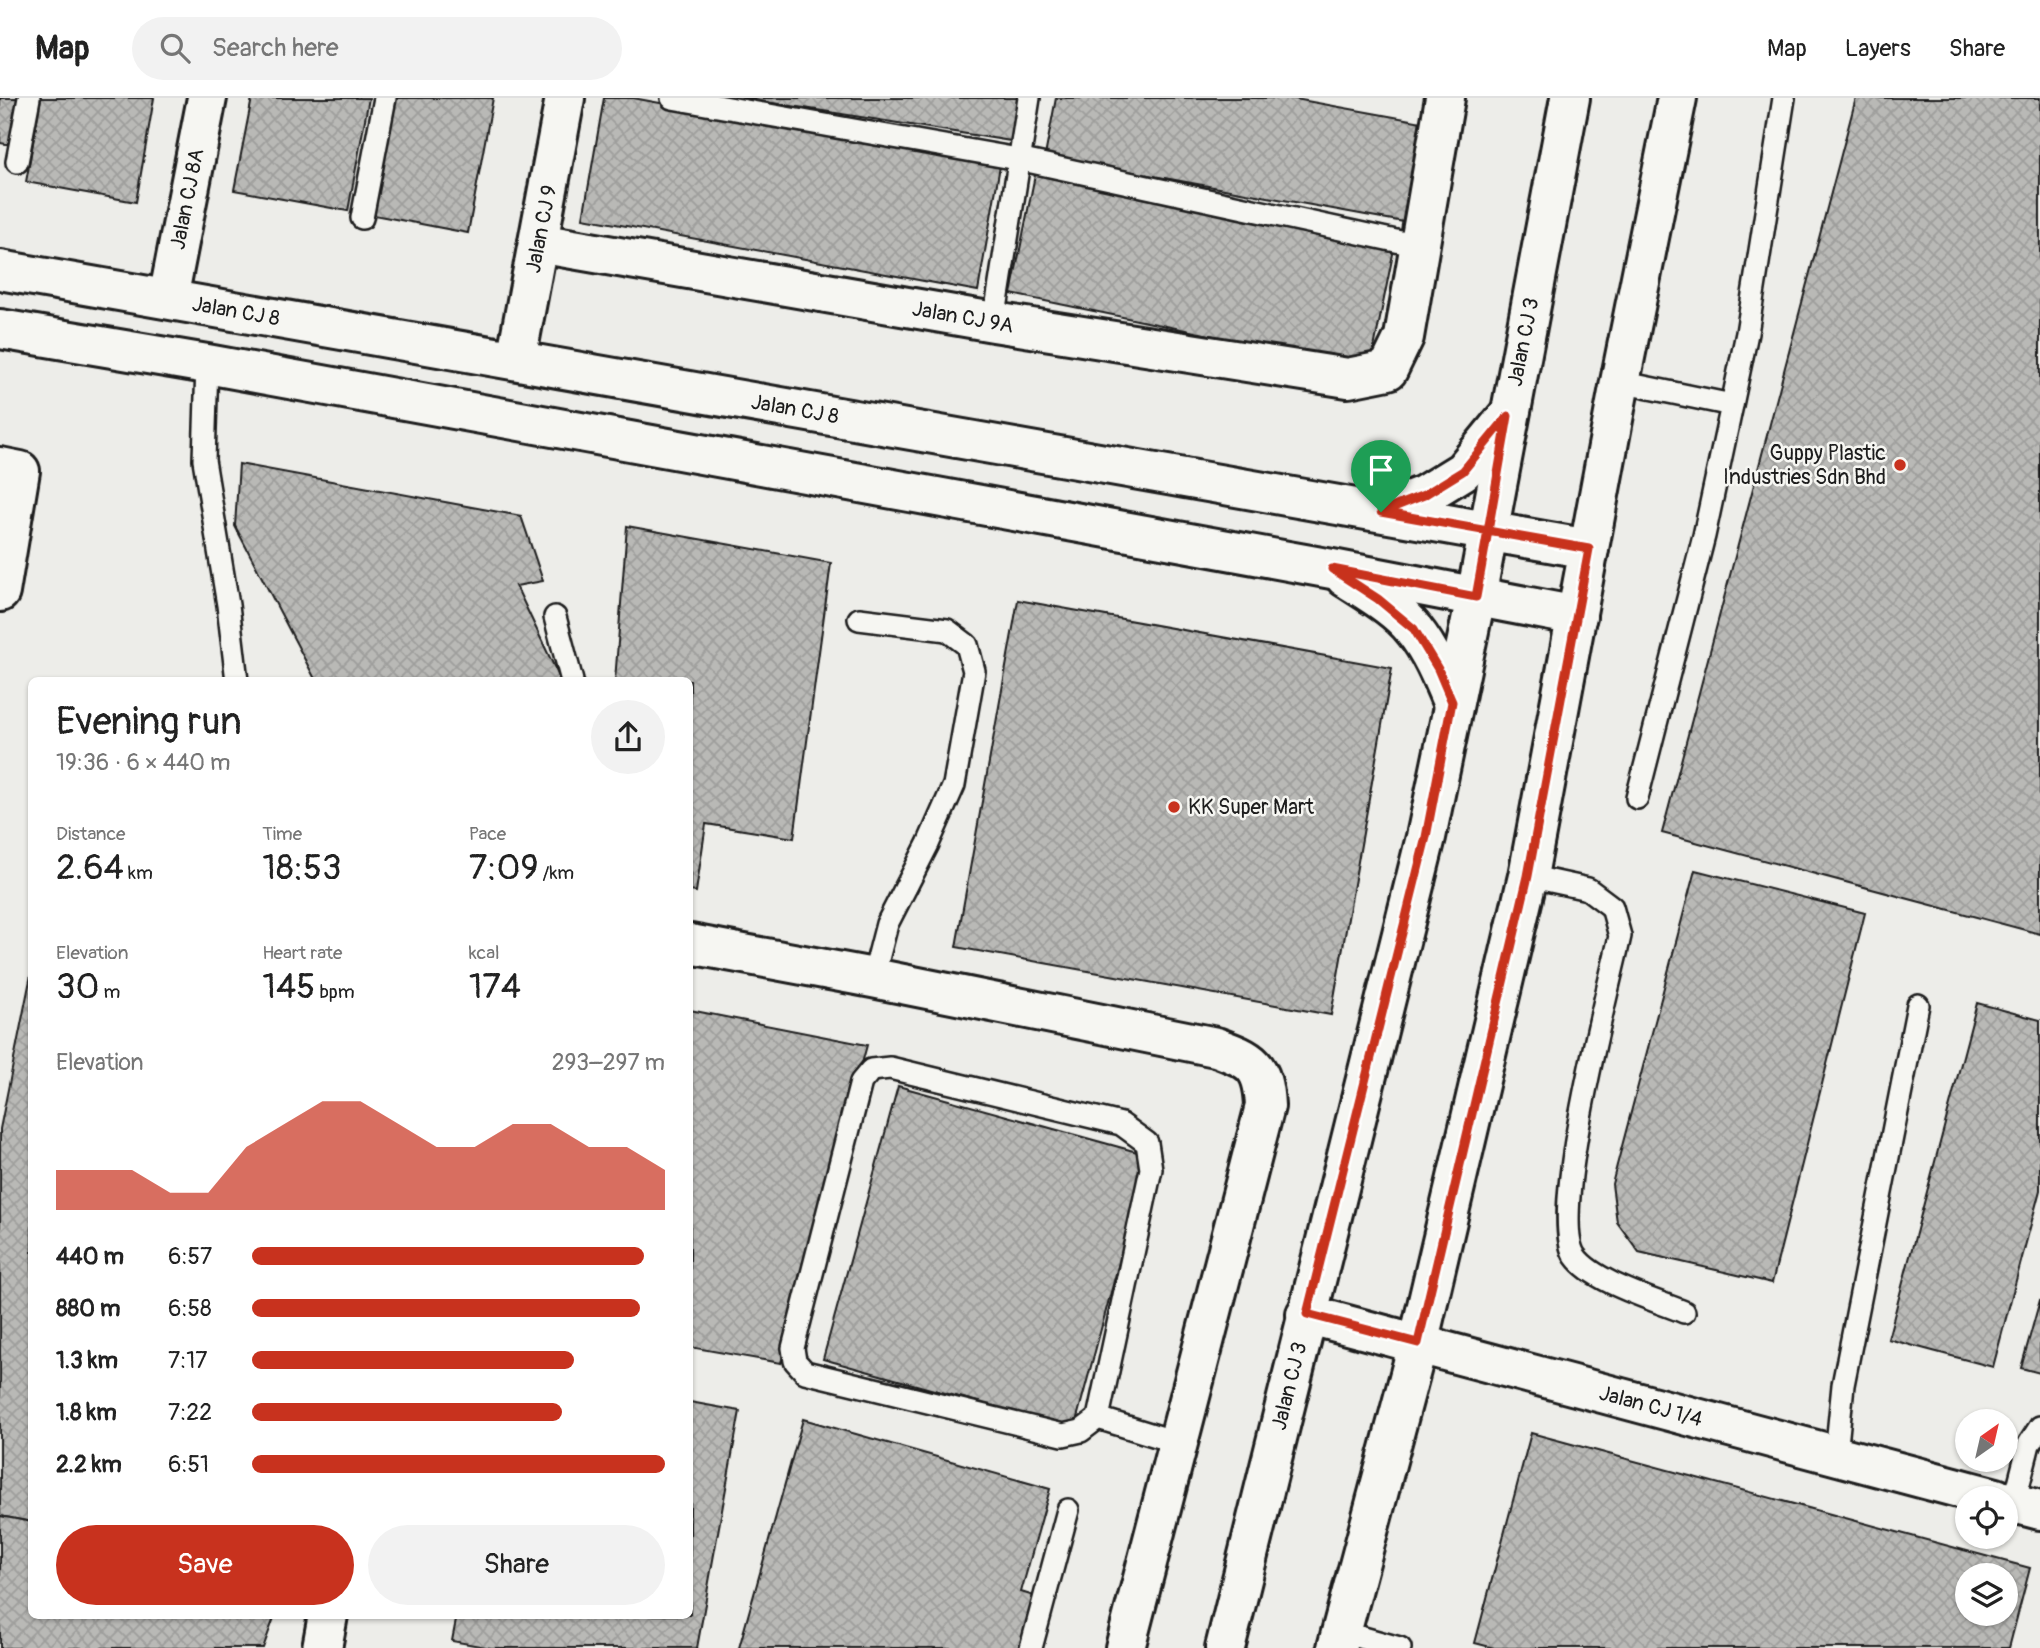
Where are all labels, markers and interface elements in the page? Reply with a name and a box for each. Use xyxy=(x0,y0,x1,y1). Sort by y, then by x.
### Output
search box xyxy=(132,17,622,80)
text: Map xyxy=(35,28,90,69)
icon: search xyxy=(156,29,194,67)
text: Search here xyxy=(212,32,339,64)
text: Map xyxy=(1767,34,1807,63)
text: Layers xyxy=(1845,34,1911,63)
text: Share xyxy=(1949,34,2005,63)
street label: Jalan CJ 8A xyxy=(164,146,210,252)
street label: Jalan CJ 9 xyxy=(520,183,563,275)
street label: Jalan CJ 8 xyxy=(190,291,282,332)
street label: Jalan CJ 9A xyxy=(910,295,1016,340)
street label: Jalan CJ 3 xyxy=(1502,295,1545,389)
street label: Jalan CJ 8 xyxy=(749,389,841,430)
pin xyxy=(1351,440,1411,512)
place label: Guppy Plastic Industries Sdn Bhd xyxy=(1723,440,1886,491)
icon: arrive xyxy=(1362,451,1400,489)
marker: Guppy Plastic Industries Sdn Bhd xyxy=(1892,457,1908,473)
text: Evening run xyxy=(56,698,242,746)
button: share xyxy=(591,700,665,774)
text: 19:36 · 6 × 440 m xyxy=(56,748,230,777)
place label: KK Super Mart xyxy=(1188,794,1314,821)
marker: KK Super Mart xyxy=(1166,799,1182,815)
text: Distance xyxy=(56,822,125,846)
text: Time xyxy=(262,822,302,846)
text: Pace xyxy=(469,822,506,846)
text: 2.64 xyxy=(56,846,124,890)
text: 18:53 xyxy=(262,846,342,890)
text: 7:09 xyxy=(469,846,538,890)
text: km xyxy=(124,861,153,885)
text: /km xyxy=(538,861,574,885)
text: Elevation xyxy=(56,941,128,965)
text: Heart rate xyxy=(262,941,342,965)
text: kcal xyxy=(469,941,500,965)
text: 30 xyxy=(56,965,99,1009)
text: 145 xyxy=(262,965,315,1009)
text: 174 xyxy=(469,965,521,1009)
text: m xyxy=(99,980,120,1004)
text: bpm xyxy=(315,980,355,1004)
text: Elevation xyxy=(56,1048,144,1077)
text: 293–297 m xyxy=(552,1048,665,1077)
text: 440 m xyxy=(56,1242,124,1271)
text: 6:57 xyxy=(168,1242,212,1271)
text: 880 m xyxy=(56,1294,120,1323)
text: 6:58 xyxy=(168,1294,212,1323)
street label: Jalan CJ 3 xyxy=(1266,1339,1313,1433)
text: 1.3 km xyxy=(56,1346,118,1375)
text: 7:17 xyxy=(168,1346,207,1375)
street label: Jalan CJ 1/4 xyxy=(1596,1380,1706,1433)
text: 1.8 km xyxy=(56,1398,117,1427)
text: 7:22 xyxy=(168,1398,212,1427)
north arrow xyxy=(1955,1409,2018,1472)
map controls xyxy=(1955,1409,2018,1626)
text: 2.2 km xyxy=(56,1450,122,1479)
text: 6:51 xyxy=(168,1450,209,1479)
button: locate xyxy=(1955,1486,2018,1549)
button: Save xyxy=(56,1525,354,1605)
button: Share xyxy=(368,1525,665,1605)
button: layers xyxy=(1955,1563,2018,1626)

